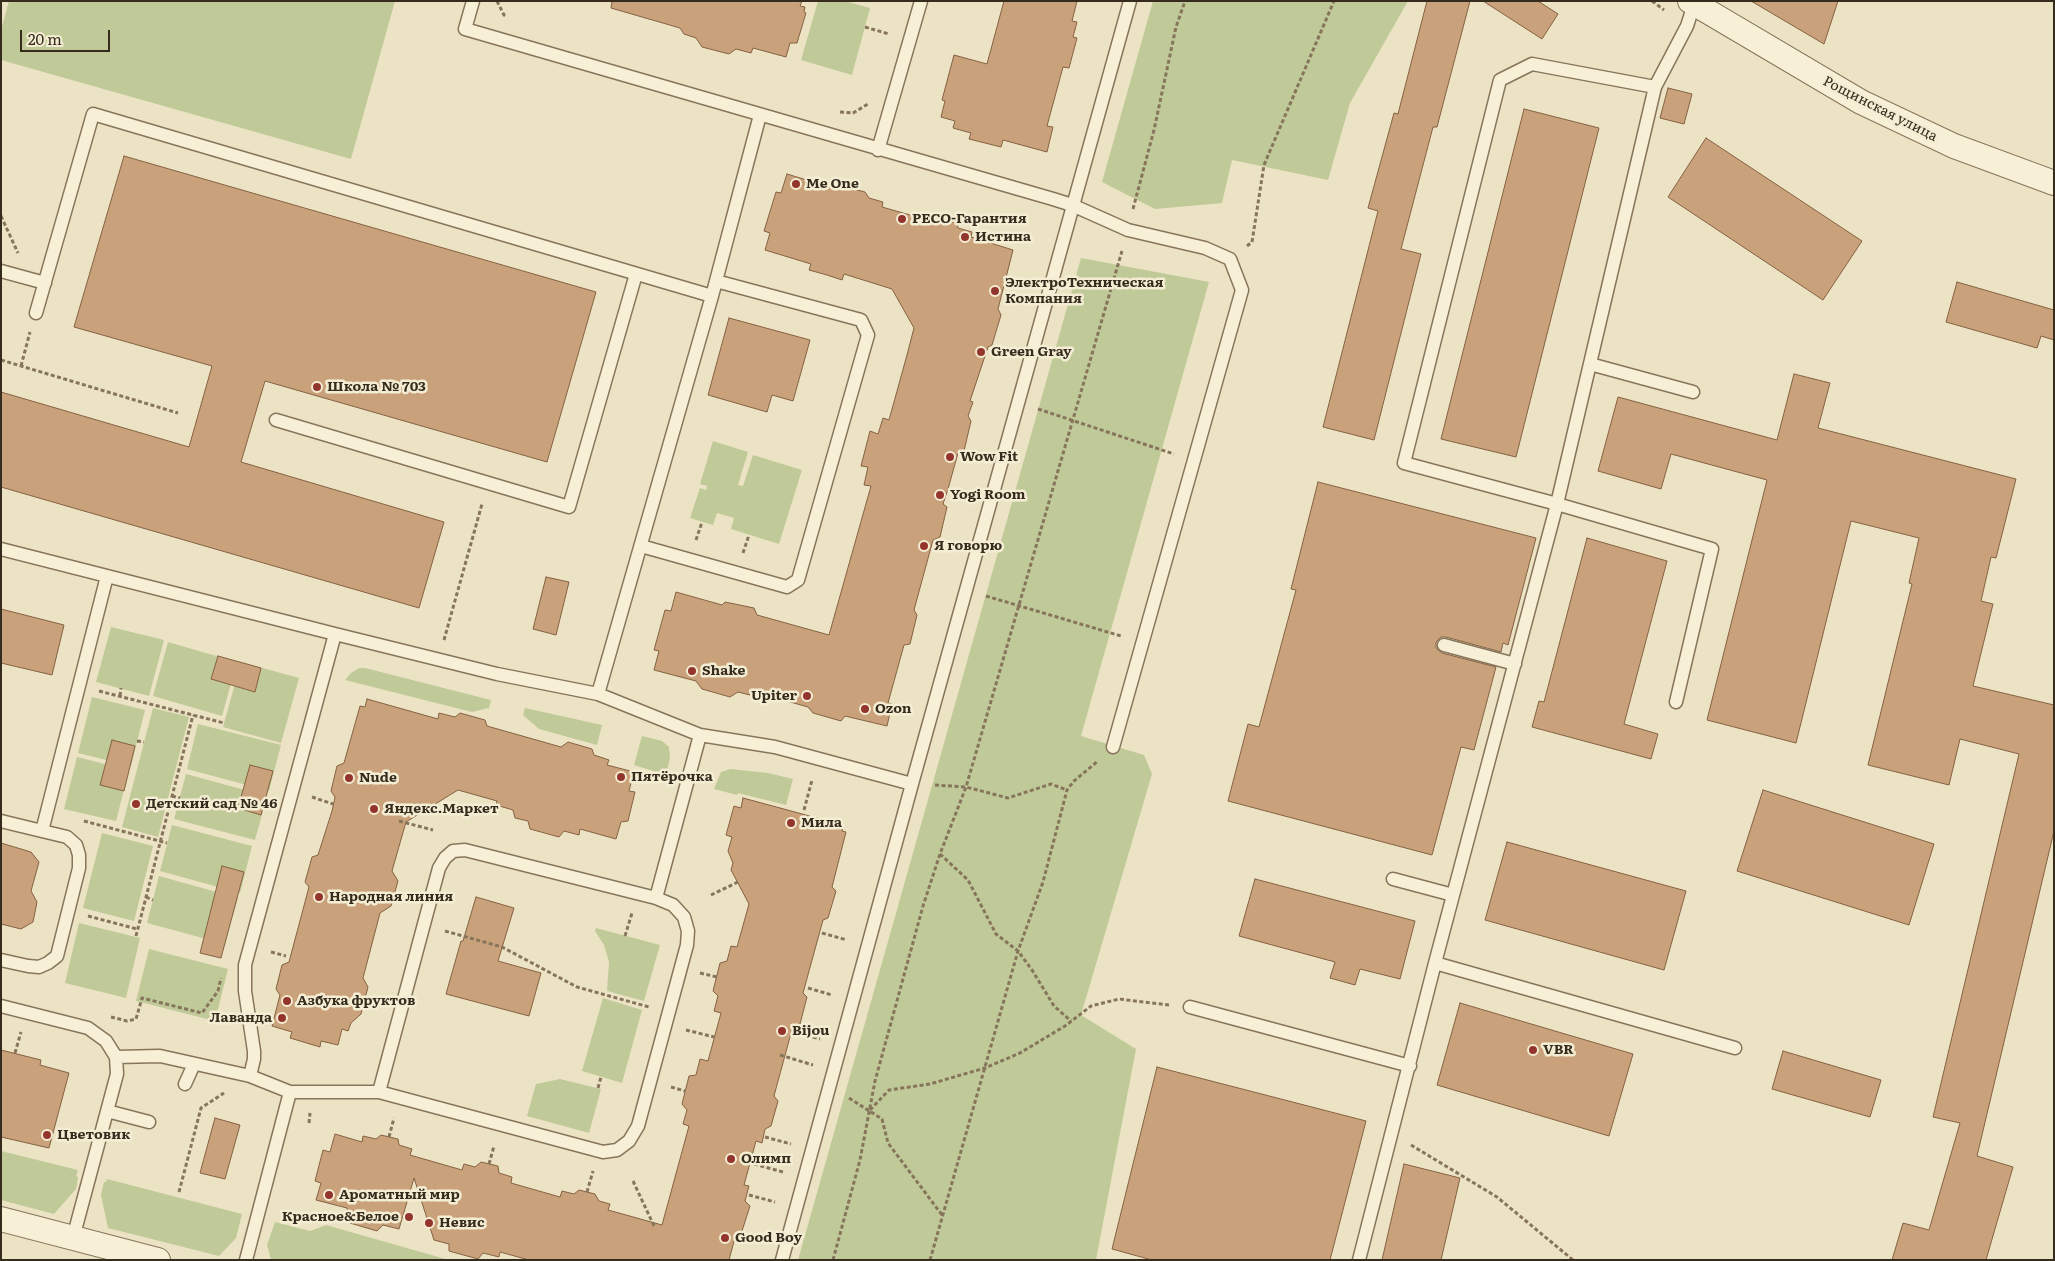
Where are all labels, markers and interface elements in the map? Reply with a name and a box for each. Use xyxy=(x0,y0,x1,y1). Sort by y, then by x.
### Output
scale bar xyxy=(22,20,112,52)
text: 20 m xyxy=(28,27,62,50)
street label: Рощинская улица xyxy=(1820,73,1940,145)
place label: Me One xyxy=(806,176,859,192)
marker: Me One xyxy=(790,178,802,190)
place label: РЕСО-Гарантия xyxy=(912,211,1027,227)
marker: РЕСО-Гарантия xyxy=(896,213,908,225)
place label: Истина xyxy=(975,229,1031,245)
marker: Истина xyxy=(959,231,971,243)
place label: ЭлектроТехническая Компания xyxy=(1005,275,1163,308)
marker: ЭлектроТехническая Компания xyxy=(989,285,1001,297)
place label: Green Gray xyxy=(991,344,1072,360)
marker: Green Gray xyxy=(975,346,987,358)
place label: Школа № 703 xyxy=(327,379,426,395)
marker: Школа № 703 xyxy=(311,381,323,393)
place label: Wow Fit xyxy=(960,449,1018,465)
marker: Wow Fit xyxy=(944,451,956,463)
place label: Yogi Room xyxy=(950,487,1026,503)
marker: Yogi Room xyxy=(934,489,946,501)
place label: Я говорю xyxy=(934,538,1002,554)
marker: Я говорю xyxy=(918,540,930,552)
place label: Shake xyxy=(702,663,745,679)
marker: Shake xyxy=(686,665,698,677)
place label: Upiter xyxy=(751,688,797,704)
marker: Upiter xyxy=(801,690,813,702)
place label: Ozon xyxy=(875,701,912,717)
marker: Ozon xyxy=(859,703,871,715)
place label: Пятёрочка xyxy=(631,769,713,785)
place label: Nude xyxy=(359,770,397,786)
marker: Пятёрочка xyxy=(615,771,627,783)
marker: Nude xyxy=(343,772,355,784)
place label: Детский сад № 46 xyxy=(146,796,277,812)
marker: Детский сад № 46 xyxy=(130,798,142,810)
place label: Яндекс.Маркет xyxy=(384,801,499,817)
marker: Яндекс.Маркет xyxy=(368,803,380,815)
place label: Мила xyxy=(801,815,842,831)
marker: Мила xyxy=(785,817,797,829)
place label: Народная линия xyxy=(329,889,453,905)
marker: Народная линия xyxy=(313,891,325,903)
place label: Азбука фруктов xyxy=(297,993,415,1009)
marker: Азбука фруктов xyxy=(281,995,293,1007)
place label: Лаванда xyxy=(210,1010,272,1026)
marker: Лаванда xyxy=(276,1012,288,1024)
place label: Bijou xyxy=(792,1023,830,1039)
marker: Bijou xyxy=(776,1025,788,1037)
place label: VBR xyxy=(1543,1042,1574,1058)
marker: VBR xyxy=(1527,1044,1539,1056)
place label: Цветовик xyxy=(57,1127,130,1143)
marker: Цветовик xyxy=(41,1129,53,1141)
place label: Олимп xyxy=(741,1151,791,1167)
marker: Олимп xyxy=(725,1153,737,1165)
place label: Ароматный мир xyxy=(339,1187,460,1203)
marker: Ароматный мир xyxy=(323,1189,335,1201)
place label: Красное&Белое xyxy=(282,1209,399,1225)
marker: Красное&Белое xyxy=(403,1211,415,1223)
place label: Невис xyxy=(439,1215,485,1231)
marker: Невис xyxy=(423,1217,435,1229)
place label: Good Boy xyxy=(735,1230,802,1246)
marker: Good Boy xyxy=(719,1232,731,1244)

